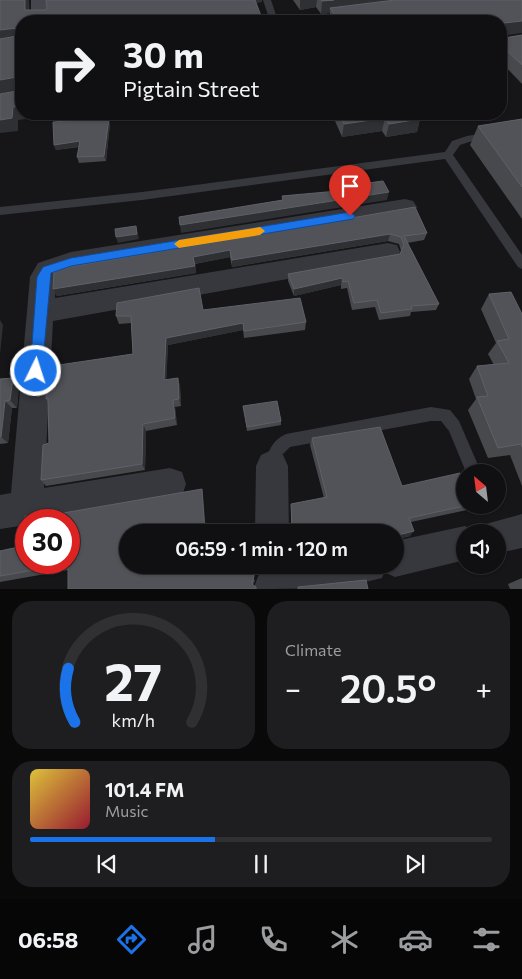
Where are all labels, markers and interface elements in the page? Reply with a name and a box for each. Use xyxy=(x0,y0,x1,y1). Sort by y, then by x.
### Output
text: 30 m xyxy=(123,32,204,75)
icon: right xyxy=(40,35,105,100)
text: Pigtain Street xyxy=(123,75,260,102)
pin xyxy=(329,165,371,216)
icon: arrive xyxy=(336,172,364,200)
position arrow xyxy=(9,344,61,396)
north arrow xyxy=(456,464,506,514)
map controls xyxy=(456,464,506,574)
speed limit sign: 30 xyxy=(15,509,80,574)
button: sound xyxy=(456,524,506,574)
text: 06:59 · 1 min · 120 m xyxy=(175,537,348,560)
text: Climate xyxy=(285,640,341,659)
text: 27 xyxy=(105,648,162,712)
text: 20.5° xyxy=(340,664,436,711)
text: − xyxy=(285,671,301,705)
text: + xyxy=(476,671,492,705)
text: km/h xyxy=(112,709,155,731)
text: 101.4 FM xyxy=(105,778,184,801)
text: Music xyxy=(105,801,149,820)
icon: previous xyxy=(93,850,121,878)
icon: pause xyxy=(247,850,275,878)
icon: next xyxy=(401,850,429,878)
icon: directions xyxy=(114,922,149,957)
icon: music xyxy=(185,922,220,957)
icon: phone xyxy=(256,922,291,957)
icon: climate xyxy=(327,922,362,957)
icon: car xyxy=(398,922,433,957)
icon: filters xyxy=(469,922,504,957)
text: 06:58 xyxy=(18,926,78,953)

